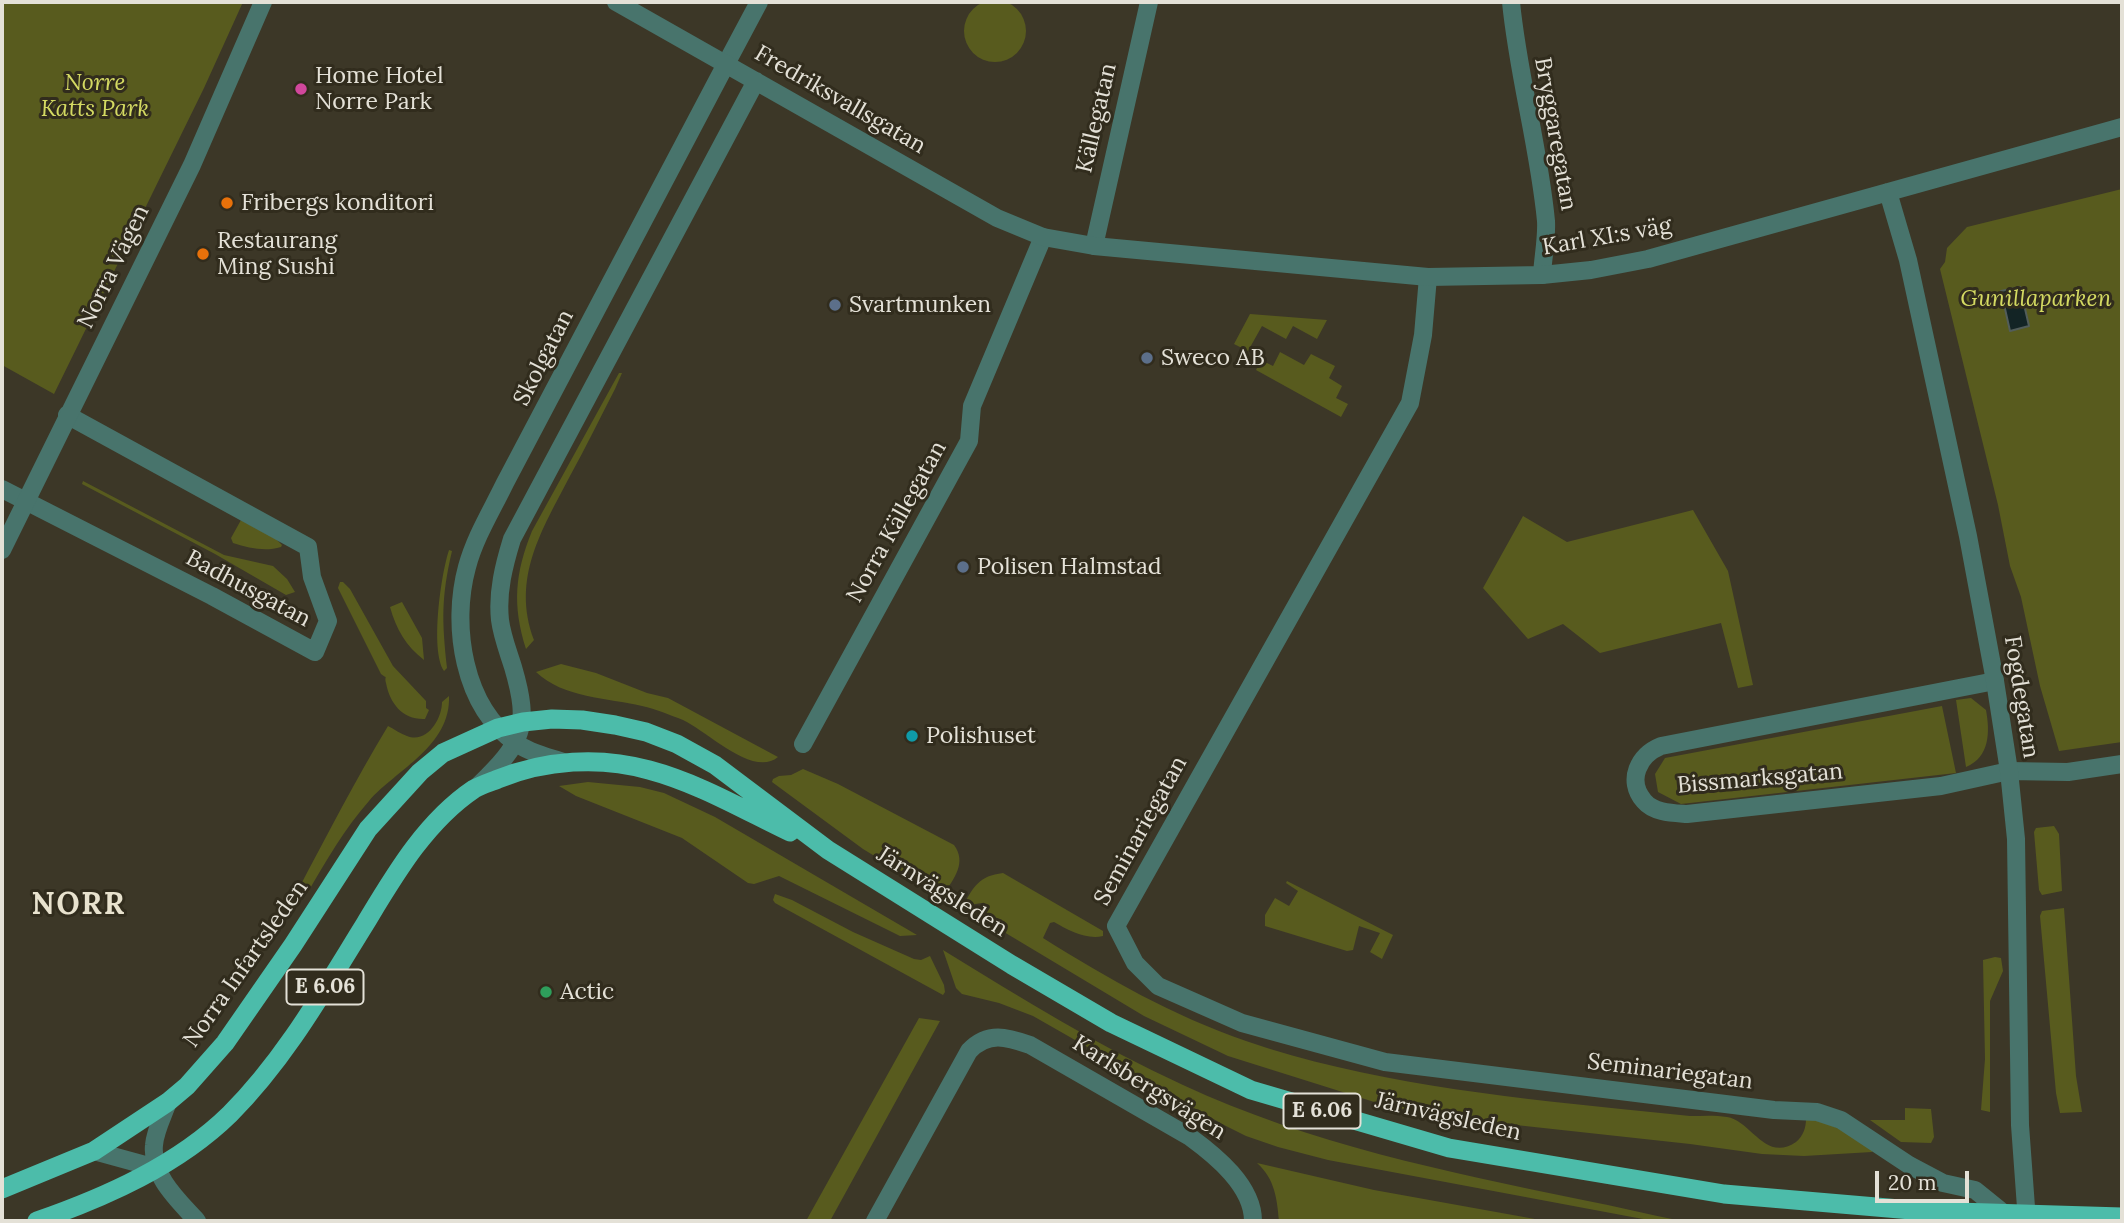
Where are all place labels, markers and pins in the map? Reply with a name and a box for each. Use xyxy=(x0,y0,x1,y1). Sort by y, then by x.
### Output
place label: Home Hotel Norre Park xyxy=(315,62,443,116)
marker: Home Hotel Norre Park xyxy=(293,81,309,97)
place label: Fribergs konditori xyxy=(241,189,434,217)
marker: Fribergs konditori xyxy=(219,195,235,211)
place label: Restaurang Ming Sushi xyxy=(217,227,337,281)
marker: Restaurang Ming Sushi xyxy=(195,246,211,262)
place label: Svartmunken xyxy=(849,291,991,319)
marker: Svartmunken xyxy=(827,297,843,313)
place label: Sweco AB xyxy=(1161,344,1265,372)
marker: Sweco AB xyxy=(1139,350,1155,366)
place label: Polisen Halmstad xyxy=(977,553,1162,581)
marker: Polisen Halmstad xyxy=(955,559,971,575)
place label: Polishuset xyxy=(926,722,1036,750)
marker: Polishuset xyxy=(904,728,920,744)
place label: Actic xyxy=(560,978,614,1006)
marker: Actic xyxy=(538,984,554,1000)

